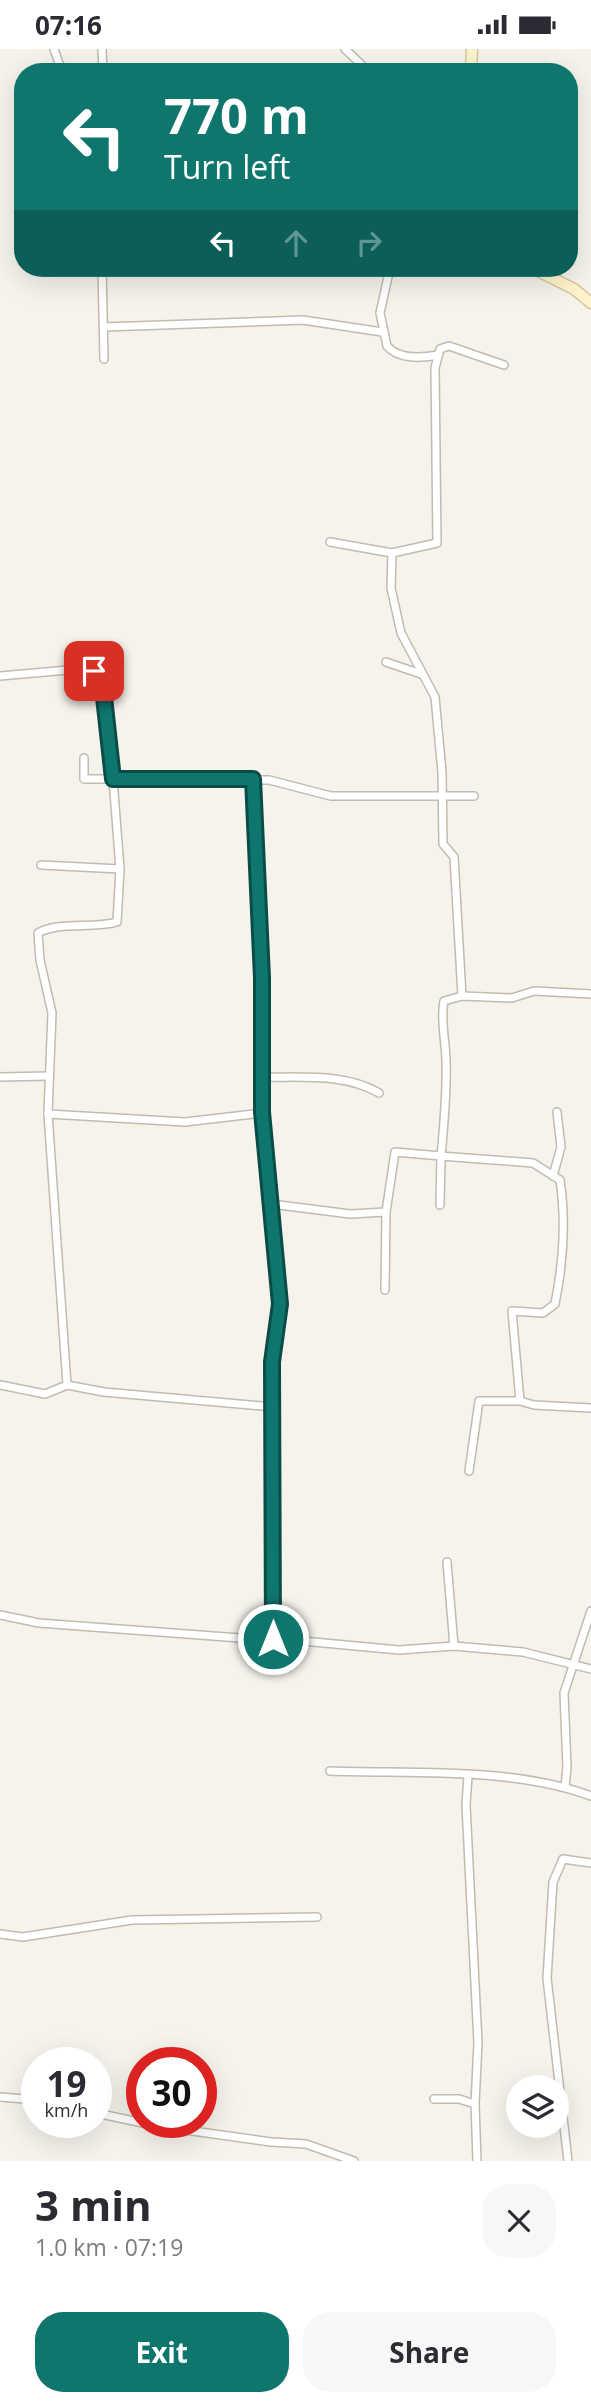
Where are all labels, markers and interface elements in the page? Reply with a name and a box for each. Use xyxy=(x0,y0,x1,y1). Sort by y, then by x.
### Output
text: 07:16 xyxy=(35,7,102,43)
text: 770 m xyxy=(164,82,309,148)
icon: left xyxy=(49,91,140,182)
text: Turn left xyxy=(164,145,290,188)
icon: left xyxy=(204,224,242,262)
icon: ahead xyxy=(277,224,315,262)
icon: right xyxy=(350,224,388,262)
pin xyxy=(64,641,124,701)
icon: arrive xyxy=(75,652,113,690)
position arrow xyxy=(236,1602,310,1676)
speed limit sign: 30 xyxy=(126,2047,217,2138)
text: 19 xyxy=(46,2060,87,2107)
map controls xyxy=(506,2075,569,2138)
button: layers xyxy=(506,2075,569,2138)
text: km/h xyxy=(45,2098,88,2122)
text: 3 min xyxy=(35,2176,152,2233)
button: close xyxy=(482,2184,556,2258)
text: 1.0 km · 07:19 xyxy=(35,2231,183,2263)
button: Exit xyxy=(35,2312,289,2392)
button: Share xyxy=(303,2312,556,2392)

